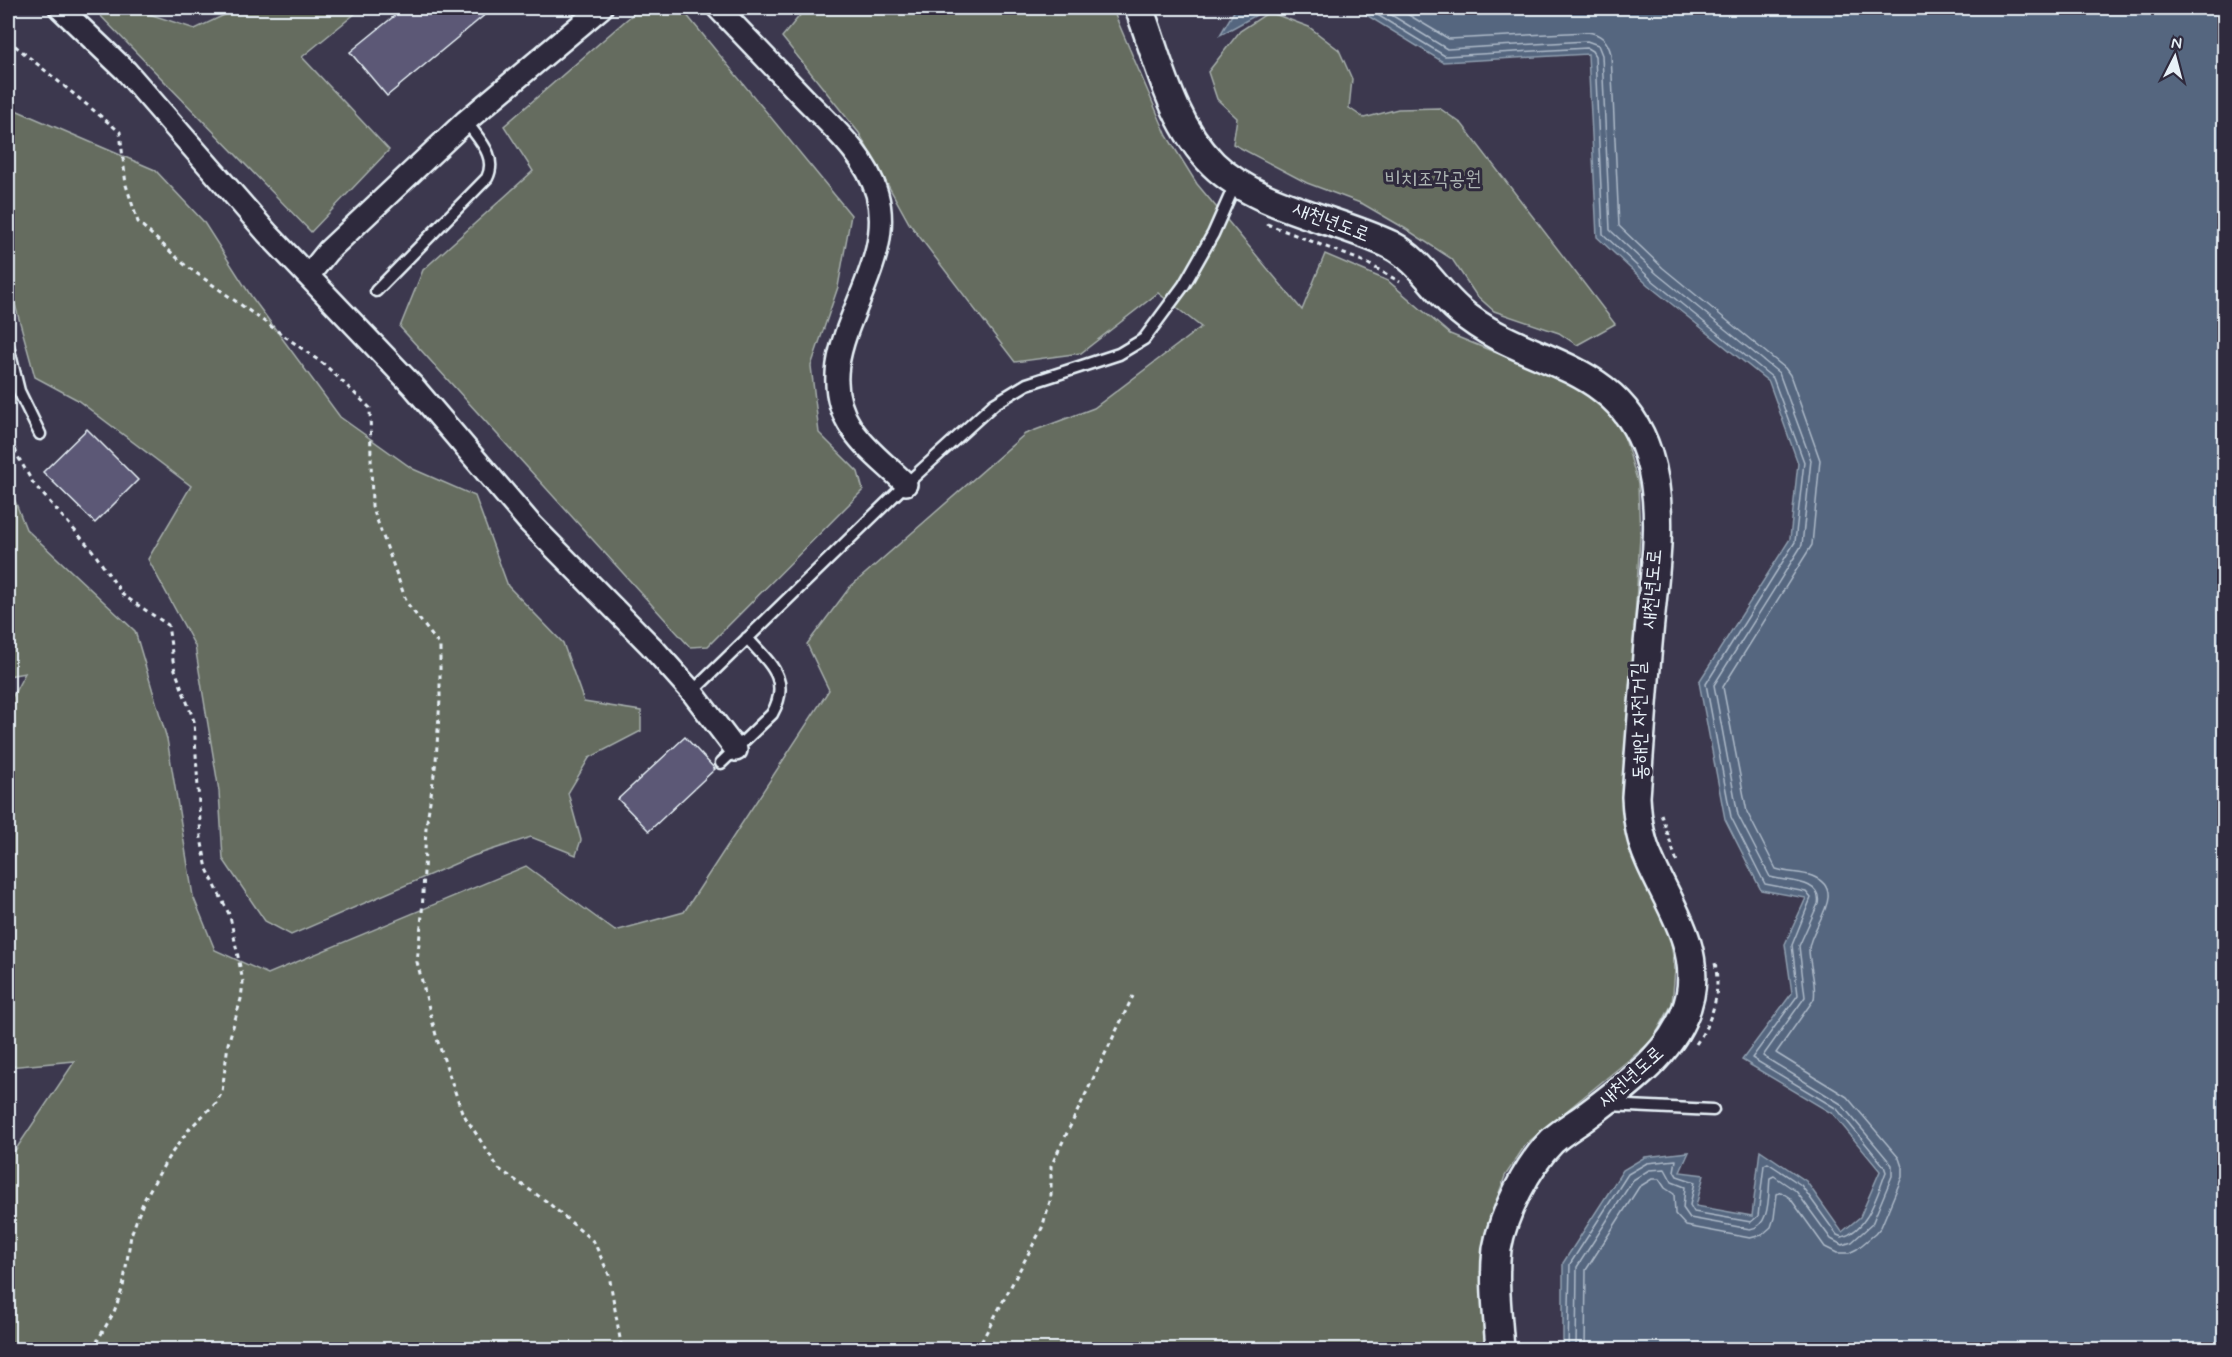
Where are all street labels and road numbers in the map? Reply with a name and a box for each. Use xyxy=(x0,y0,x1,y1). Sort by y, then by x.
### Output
street label: 새천년도로 xyxy=(1289,195,1373,249)
street label: 새천년도로 xyxy=(1635,548,1669,630)
street label: 동해안 자전거길 xyxy=(1625,662,1655,780)
street label: 새천년도로 xyxy=(1592,1040,1670,1114)

